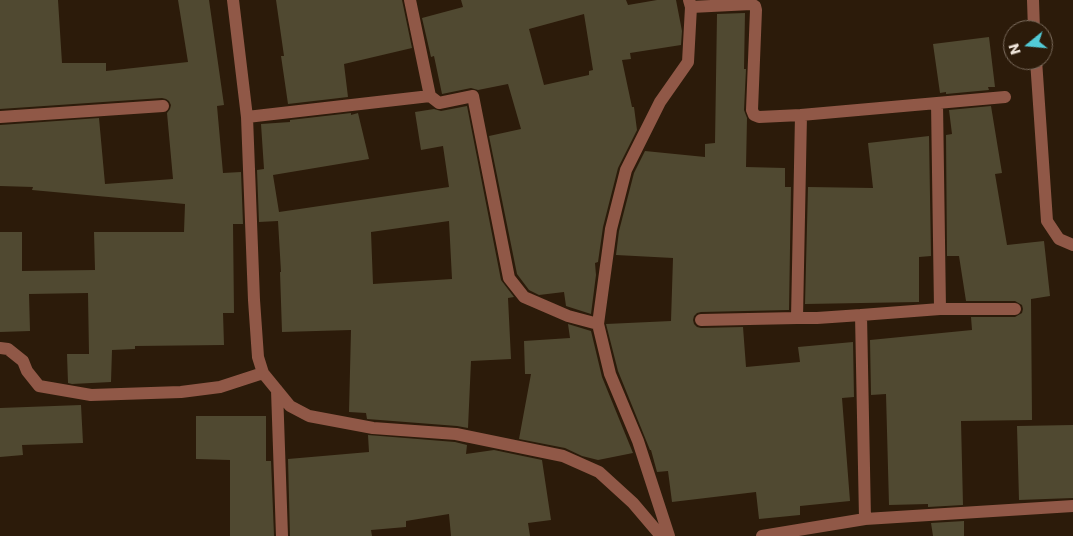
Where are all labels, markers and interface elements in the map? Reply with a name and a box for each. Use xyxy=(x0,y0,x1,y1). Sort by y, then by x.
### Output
north arrow xyxy=(1003,20,1053,70)
text: N xyxy=(1004,41,1026,57)

